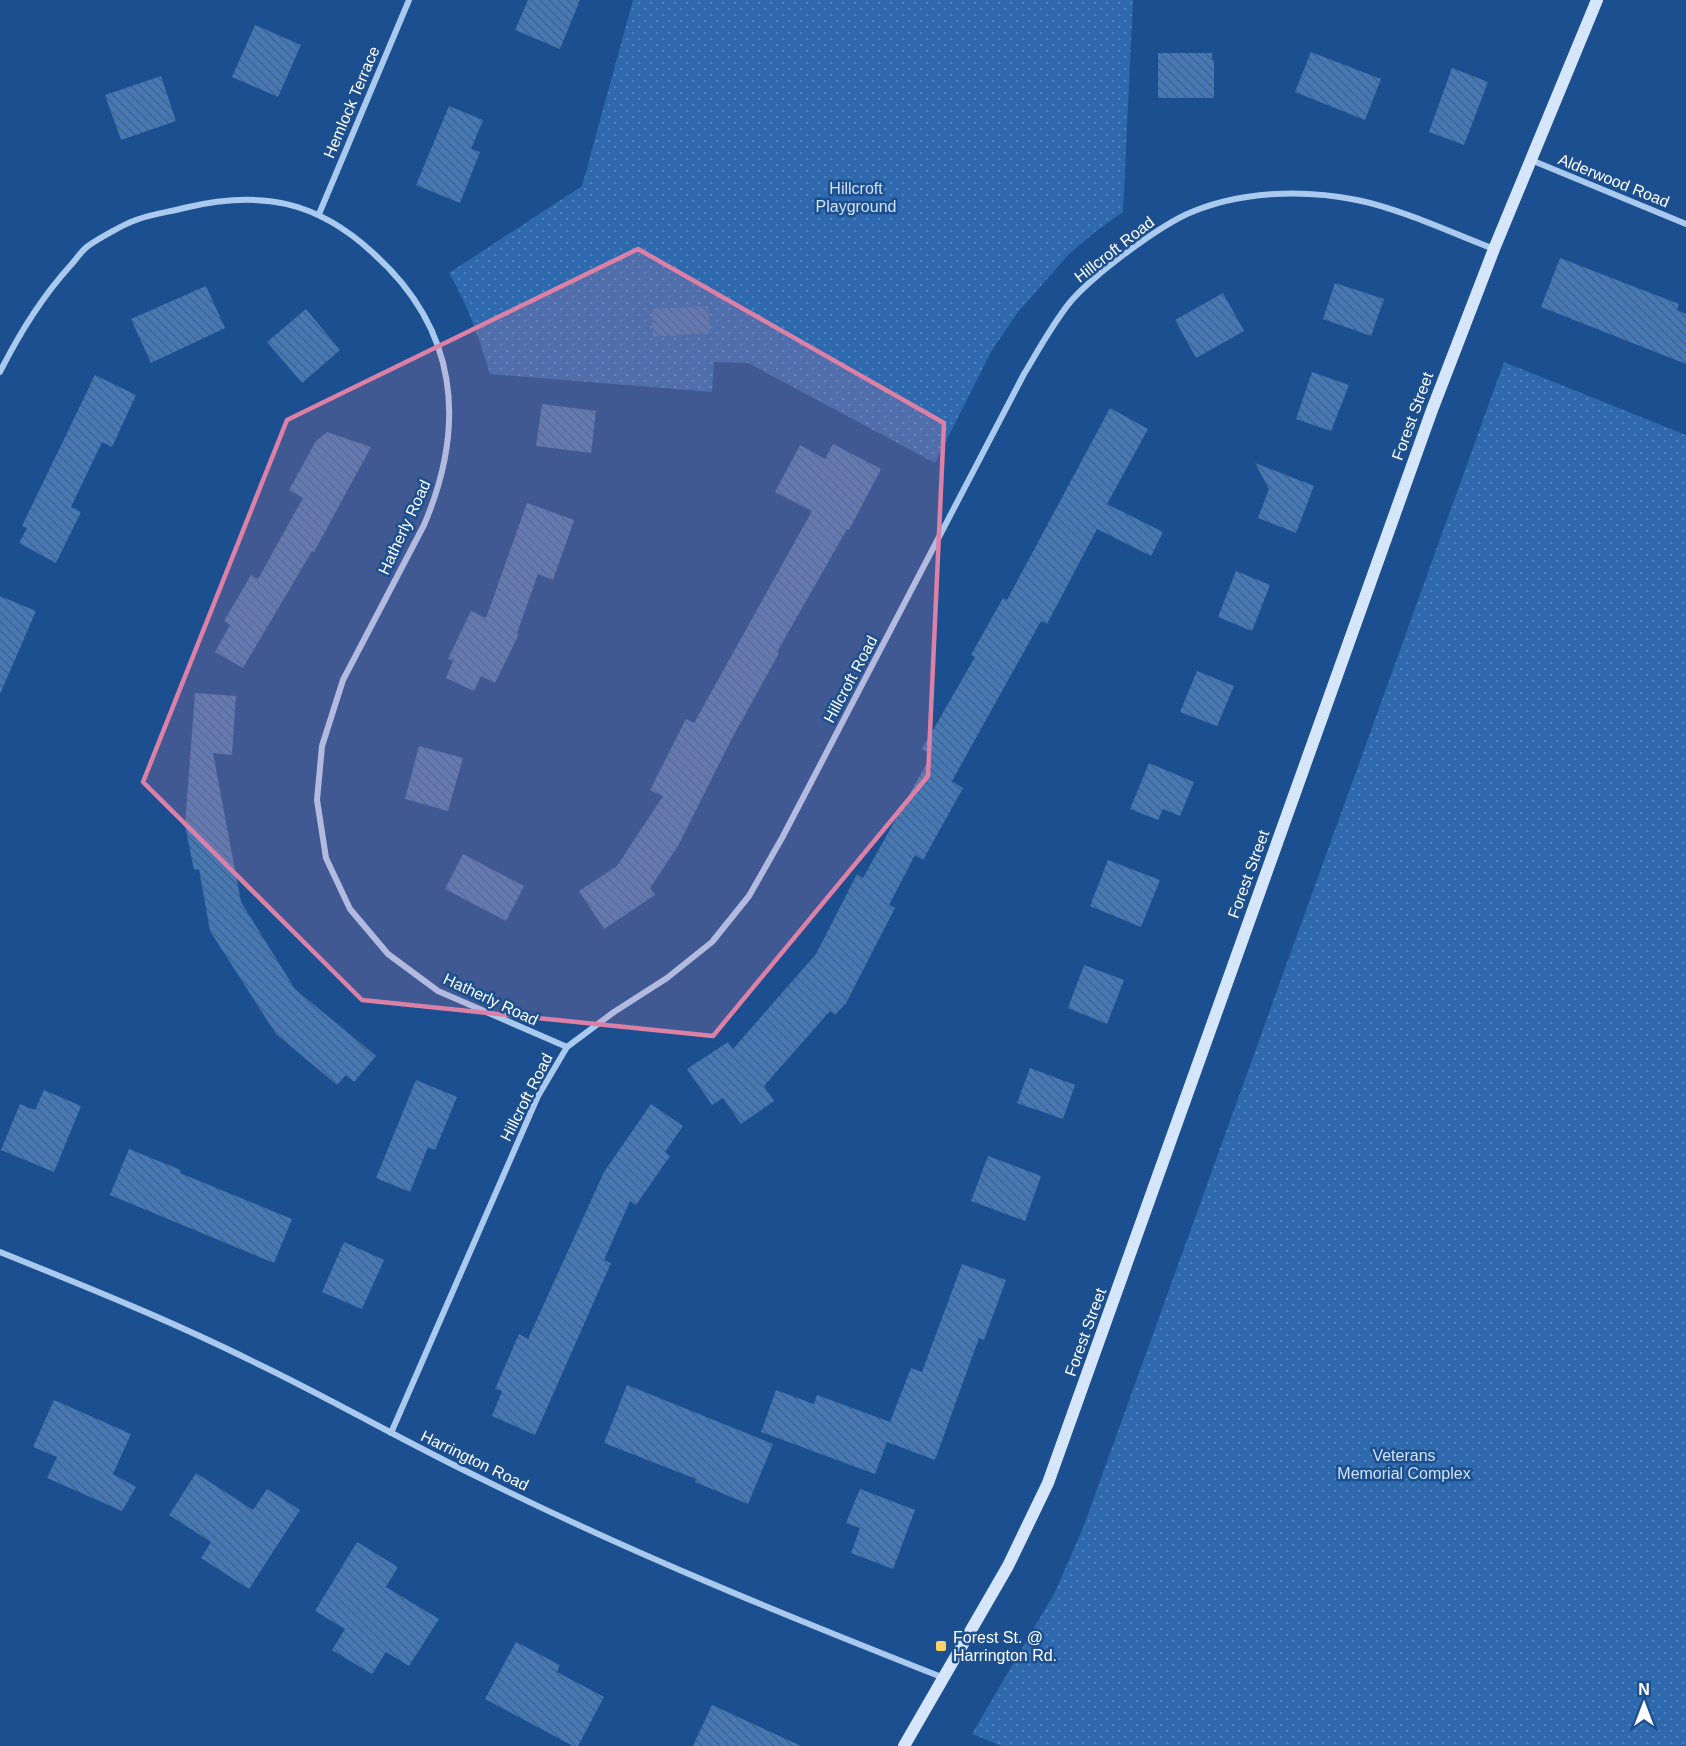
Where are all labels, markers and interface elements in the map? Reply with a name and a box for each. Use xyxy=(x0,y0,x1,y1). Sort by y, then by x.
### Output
street label: Hemlock Terrace xyxy=(320,44,383,161)
street label: Alderwood Road xyxy=(1556,150,1672,211)
park label: Hillcroft Playground xyxy=(816,180,896,215)
street label: Hillcroft Road xyxy=(1071,213,1157,286)
street label: Forest Street xyxy=(1389,369,1436,463)
street label: Hatherly Road xyxy=(375,477,434,577)
street label: Hillcroft Road xyxy=(820,633,880,726)
street label: Forest Street xyxy=(1225,827,1272,921)
street label: Hatherly Road xyxy=(441,970,541,1029)
street label: Hillcroft Road xyxy=(497,1051,556,1144)
street label: Forest Street xyxy=(1062,1285,1109,1379)
street label: Harrington Road xyxy=(418,1427,531,1494)
park label: Veterans Memorial Complex xyxy=(1337,1447,1471,1482)
place label: Forest St. @ Harrington Rd. xyxy=(953,1629,1057,1664)
marker: Forest St. @ Harrington Rd. xyxy=(934,1639,948,1653)
north arrow xyxy=(1614,1674,1674,1734)
text: N xyxy=(1638,1681,1650,1698)

